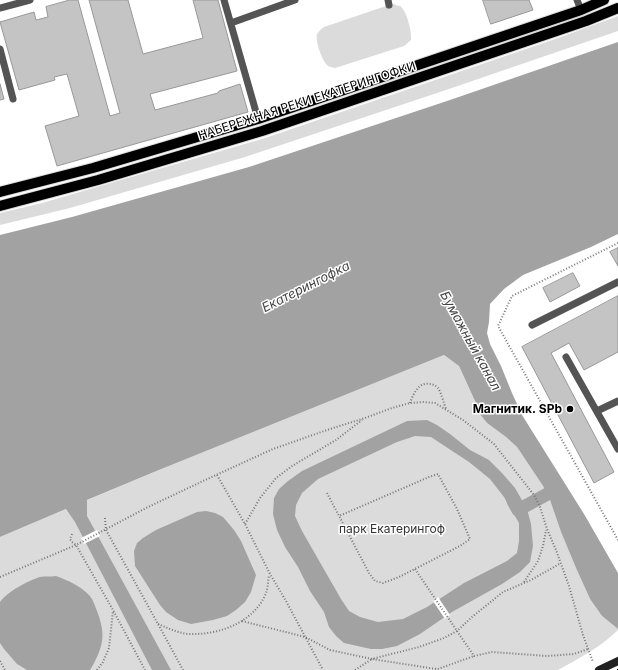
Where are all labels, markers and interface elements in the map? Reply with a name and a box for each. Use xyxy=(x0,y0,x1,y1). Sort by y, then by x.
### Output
street label: НАБЕРЕЖНАЯ РЕКИ ЕКАТЕРИНГОФКИ xyxy=(196,59,418,143)
water label: Екатерингофка xyxy=(259,258,353,316)
water label: Бумажный канал xyxy=(436,289,504,393)
place label: Магнитик. SPb xyxy=(473,402,562,416)
marker: Магнитик. SPb xyxy=(565,404,575,414)
park label: парк Екатерингоф xyxy=(339,522,445,536)

